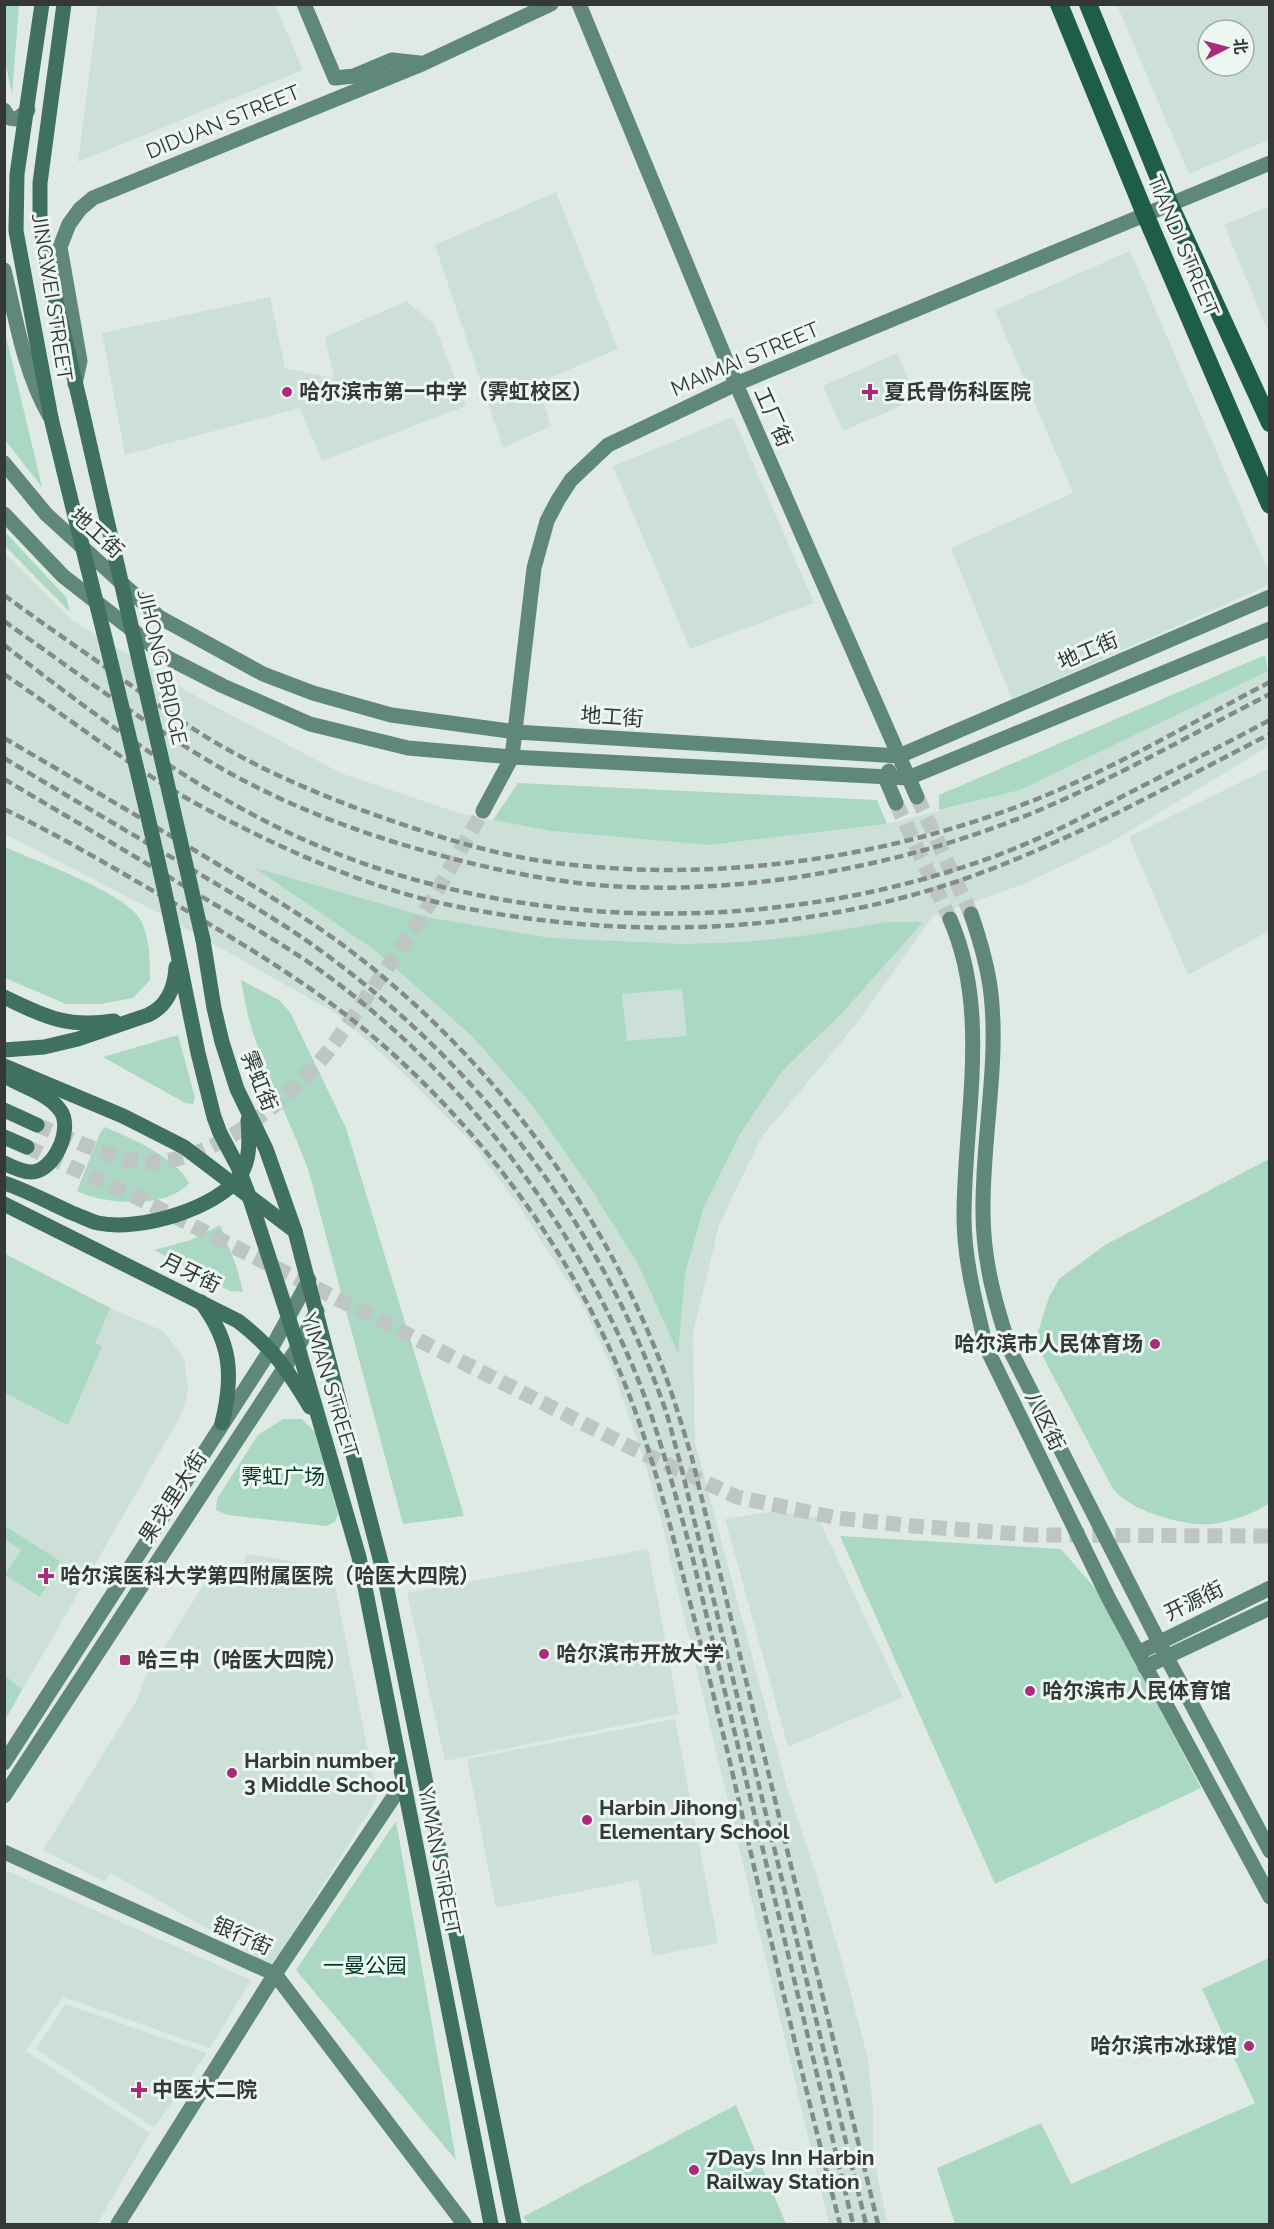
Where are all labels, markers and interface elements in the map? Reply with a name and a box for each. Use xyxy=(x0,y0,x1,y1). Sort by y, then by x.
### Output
north arrow xyxy=(1196,18,1256,78)
text: 北 xyxy=(1230,38,1251,55)
street label: DIDUAN STREET xyxy=(142,79,304,164)
street label: TIANDI STREET xyxy=(1142,171,1225,321)
street label: JINGWEI STREET xyxy=(27,211,78,383)
street label: MAIMAI STREET xyxy=(667,316,823,401)
place label: 哈尔滨市第一中学（霁虹校区） xyxy=(299,379,593,404)
place label: 夏氏骨伤科医院 xyxy=(884,379,1031,404)
street label: 工厂街 xyxy=(749,383,798,451)
marker: 夏氏骨伤科医院 xyxy=(861,383,879,401)
marker: 哈尔滨市第一中学（霁虹校区） xyxy=(280,385,294,399)
street label: 地工街 xyxy=(66,502,129,563)
street label: JIHONG BRIDGE xyxy=(132,587,193,747)
street label: 地工街 xyxy=(1054,627,1122,674)
street label: 地工街 xyxy=(580,702,644,731)
street label: 霁虹街 xyxy=(236,1047,283,1115)
street label: 月牙街 xyxy=(157,1248,225,1298)
street label: YIMAN STREET xyxy=(296,1309,365,1461)
place label: 哈尔滨市人民体育场 xyxy=(954,1331,1143,1356)
marker: 哈尔滨市人民体育场 xyxy=(1148,1337,1162,1351)
street label: 八区街 xyxy=(1020,1387,1070,1455)
street label: 果戈里大街 xyxy=(134,1446,212,1548)
park label: 霁虹广场 xyxy=(241,1464,325,1489)
place label: 哈尔滨医科大学第四附属医院（哈医大四院） xyxy=(60,1563,480,1588)
marker: 哈尔滨医科大学第四附属医院（哈医大四院） xyxy=(37,1567,55,1585)
street label: 开源街 xyxy=(1160,1576,1228,1626)
place label: 哈尔滨市开放大学 xyxy=(556,1641,724,1666)
place label: 哈三中（哈医大四院） xyxy=(137,1647,347,1672)
marker: 哈尔滨市开放大学 xyxy=(537,1647,551,1661)
marker: 哈三中（哈医大四院） xyxy=(118,1653,132,1667)
place label: 哈尔滨市人民体育馆 xyxy=(1042,1678,1231,1703)
marker: 哈尔滨市人民体育馆 xyxy=(1023,1684,1037,1698)
place label: Harbin number 3 Middle School xyxy=(244,1748,405,1797)
marker: Harbin number 3 Middle School xyxy=(225,1766,239,1780)
street label: YIMAN STREET xyxy=(413,1785,466,1937)
place label: Harbin Jihong Elementary School xyxy=(599,1795,790,1844)
marker: Harbin Jihong Elementary School xyxy=(580,1813,594,1827)
street label: 银行街 xyxy=(208,1911,276,1960)
park label: 一曼公园 xyxy=(323,1953,407,1978)
place label: 哈尔滨市冰球馆 xyxy=(1090,2033,1237,2058)
marker: 哈尔滨市冰球馆 xyxy=(1242,2039,1256,2053)
place label: 中医大二院 xyxy=(152,2077,257,2102)
marker: 中医大二院 xyxy=(130,2081,148,2099)
place label: 7Days Inn Harbin Railway Station xyxy=(706,2145,874,2194)
marker: 7Days Inn Harbin Railway Station xyxy=(687,2163,701,2177)

